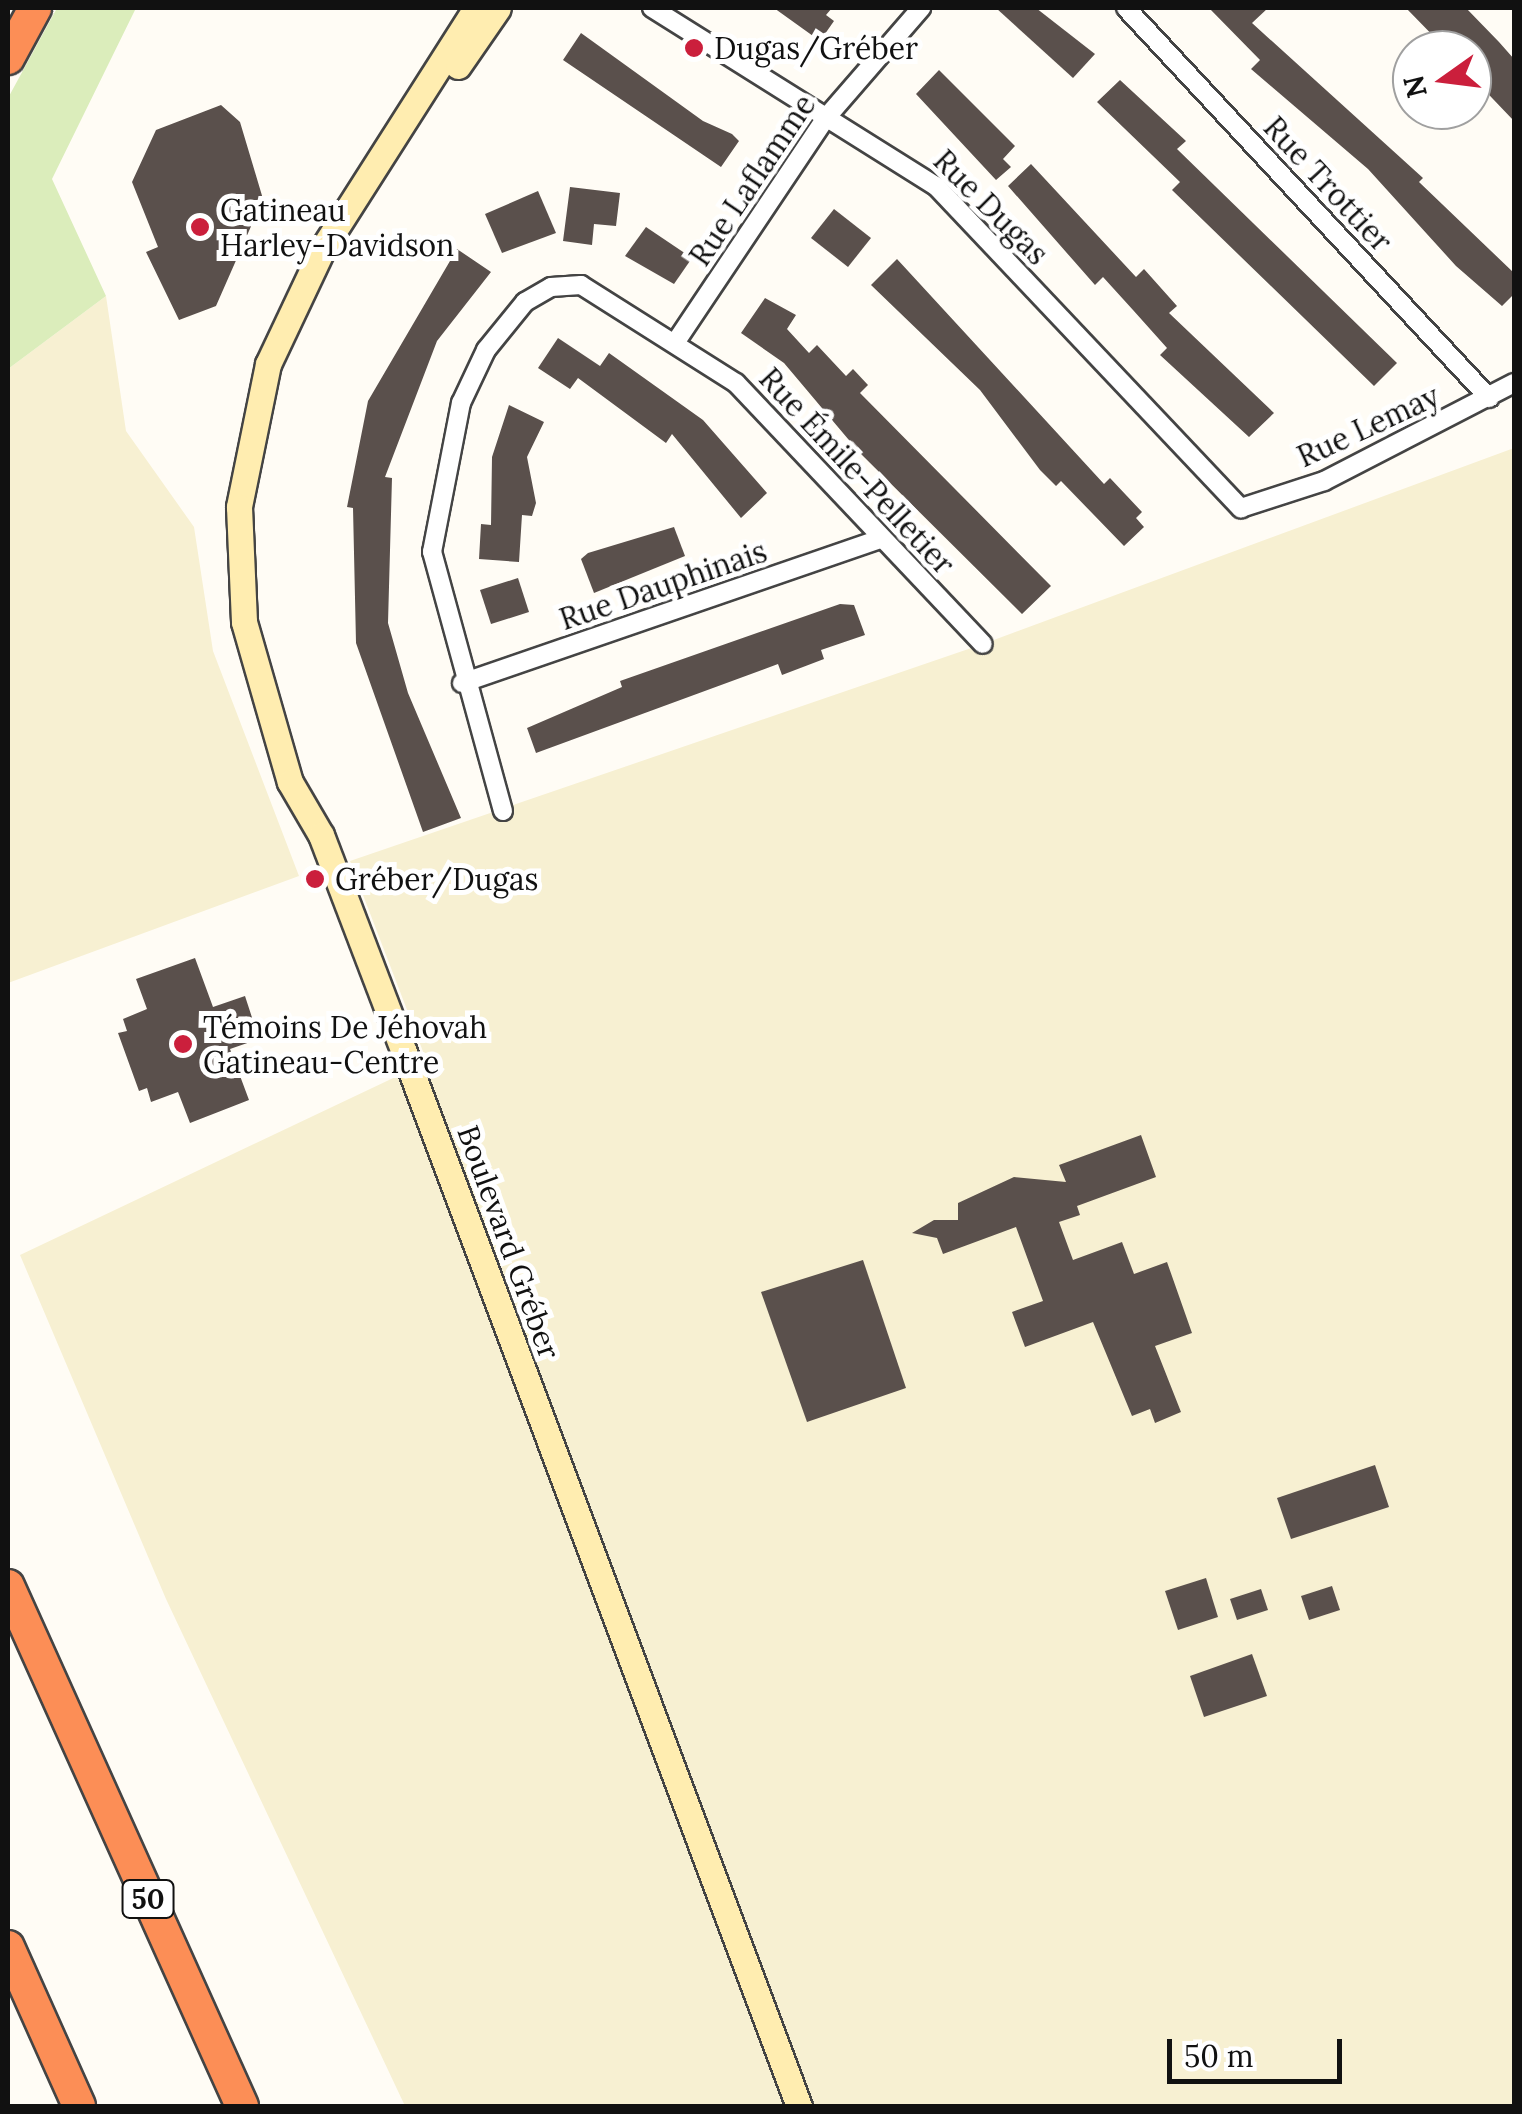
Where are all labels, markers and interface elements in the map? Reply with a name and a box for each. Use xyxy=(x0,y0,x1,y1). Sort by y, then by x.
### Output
place label: Dugas/Gréber xyxy=(714,30,918,66)
north arrow xyxy=(1392,30,1492,130)
marker: Dugas/Gréber xyxy=(683,37,705,59)
text: N xyxy=(1395,72,1435,102)
street label: Rue Laflamme xyxy=(681,87,823,273)
street label: Rue Trottier xyxy=(1256,109,1400,259)
street label: Rue Dugas xyxy=(926,142,1056,272)
place label: Gatineau Harley-Davidson xyxy=(220,192,454,262)
marker: Gatineau Harley-Davidson xyxy=(189,216,211,238)
street label: Rue Émile-Pelletier xyxy=(752,360,962,582)
street label: Rue Lemay xyxy=(1291,377,1445,475)
street label: Rue Dauphinais xyxy=(555,533,771,637)
place label: Gréber/Dugas xyxy=(335,861,538,897)
marker: Gréber/Dugas xyxy=(304,868,326,890)
place label: Témoins De Jéhovah Gatineau-Centre xyxy=(203,1009,487,1080)
marker: Témoins De Jéhovah Gatineau-Centre xyxy=(172,1033,194,1055)
street label: Boulevard Gréber xyxy=(450,1120,568,1364)
road number: 50 xyxy=(120,1876,176,1922)
scale bar xyxy=(1172,2019,1347,2081)
text: 50 m xyxy=(1184,2037,1254,2075)

